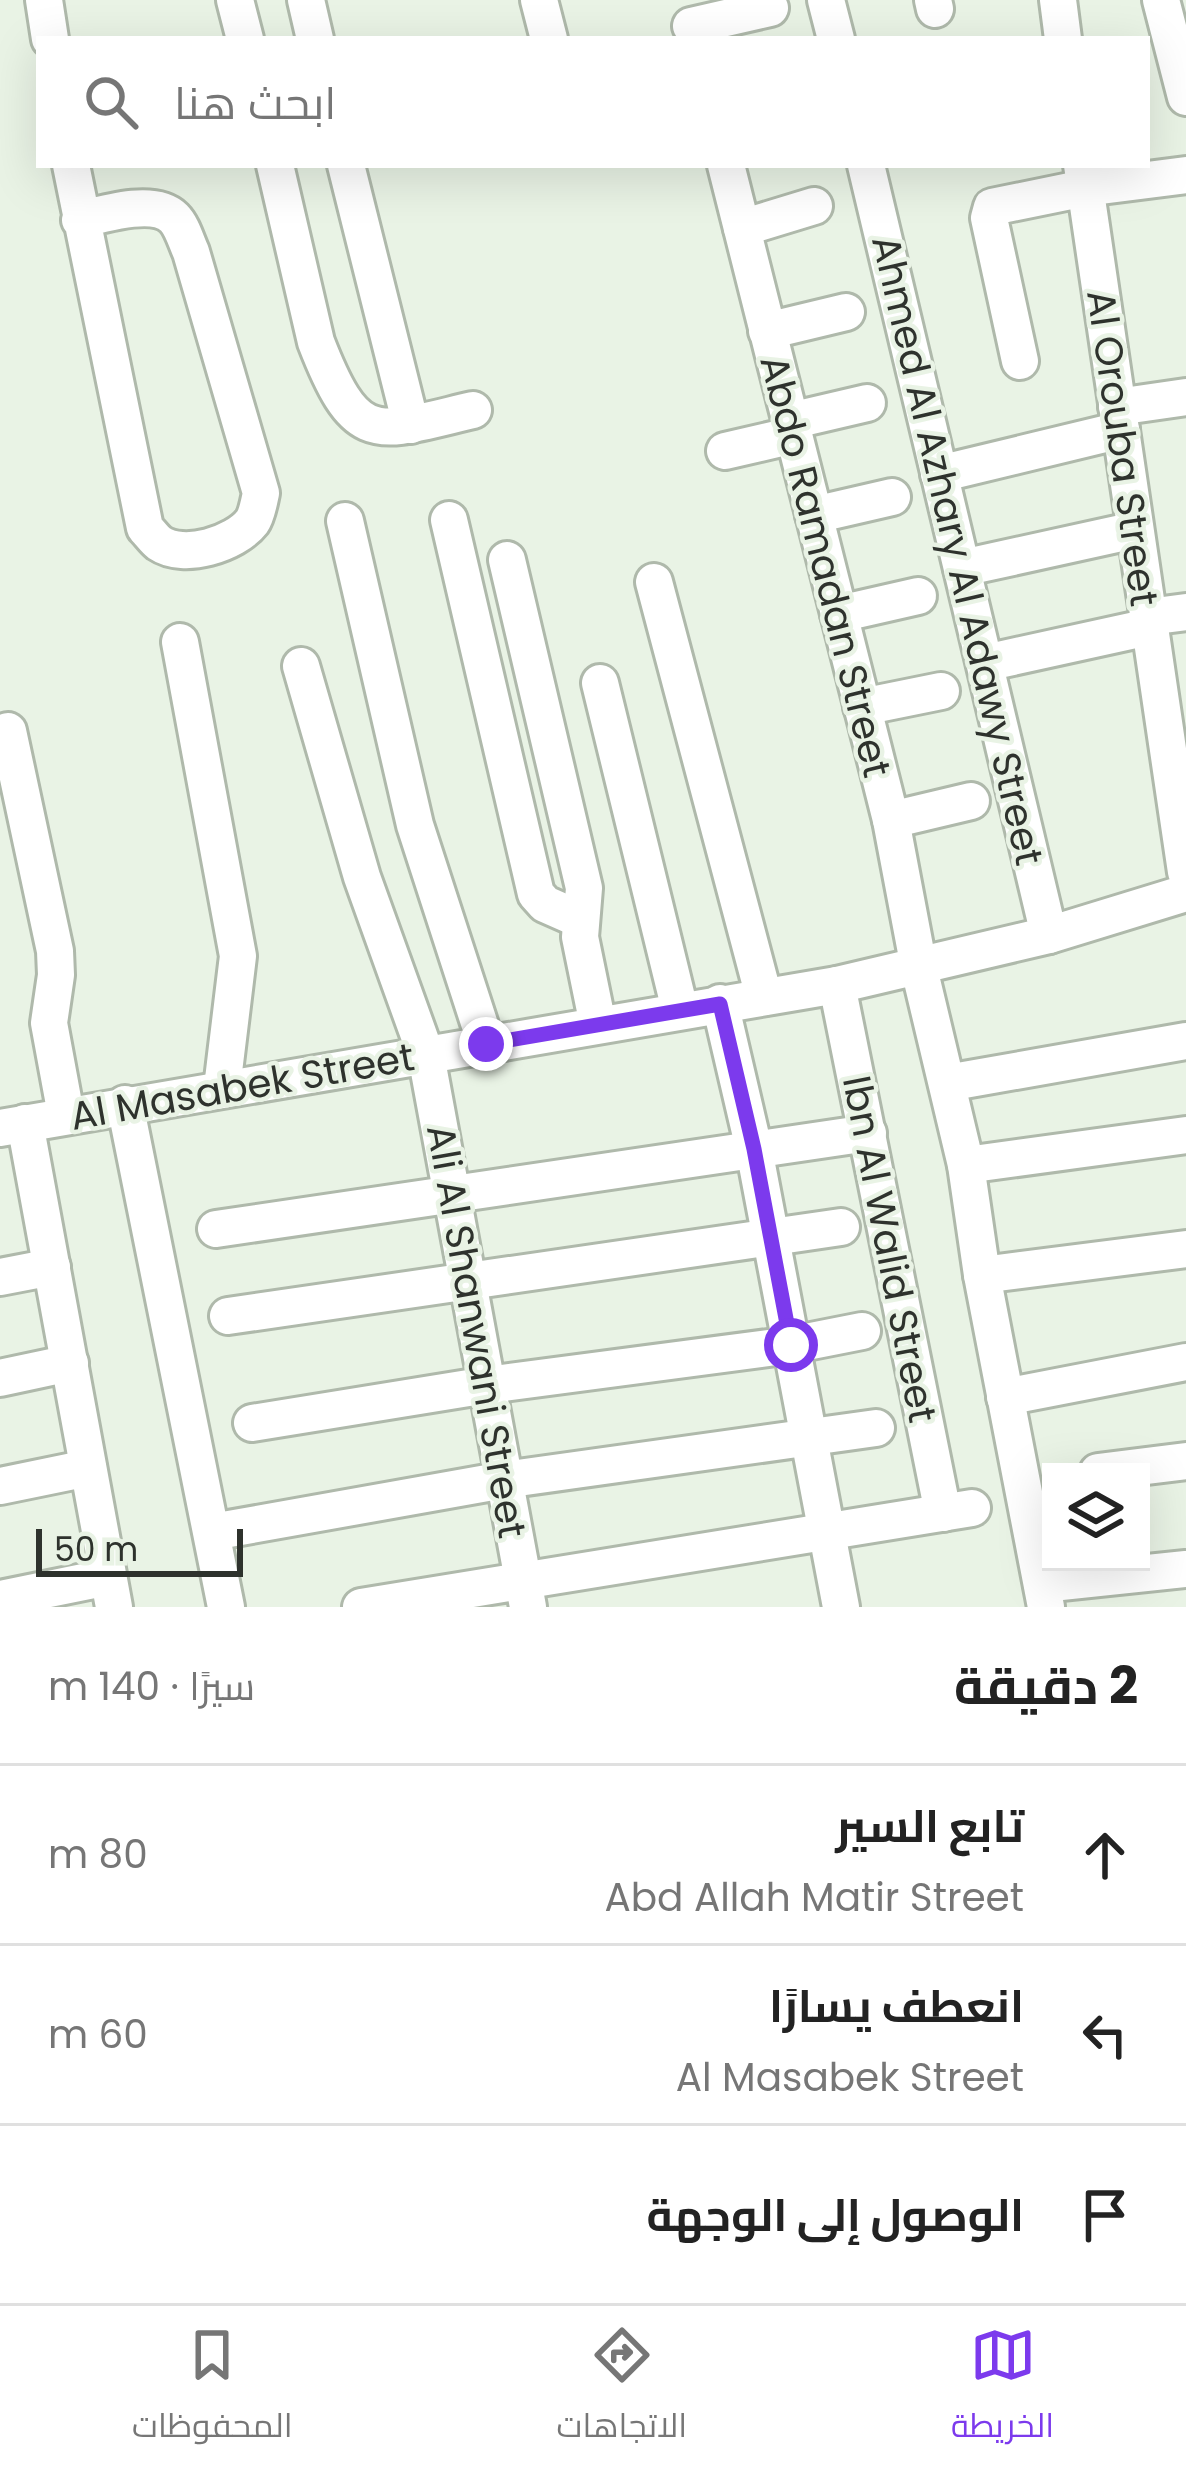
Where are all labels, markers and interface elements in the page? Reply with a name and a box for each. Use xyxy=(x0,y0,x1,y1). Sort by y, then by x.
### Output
search box xyxy=(36,36,1150,168)
icon: search xyxy=(78,69,144,135)
text: ابحث هنا xyxy=(174,72,336,135)
street label: Ahmed Al Azhary Al Adawy Street xyxy=(858,230,1057,870)
street label: Al Orouba Street xyxy=(1073,286,1172,610)
street label: Abdo Ramadan Street xyxy=(746,349,905,783)
route end xyxy=(459,1017,513,1071)
street label: Al Masabek Street xyxy=(66,1029,418,1144)
street label: Ibn Al Walid Street xyxy=(829,1071,950,1427)
street label: Ali Al Shanwani Street xyxy=(413,1120,540,1542)
route start xyxy=(764,1318,818,1372)
map controls xyxy=(1042,1463,1150,1571)
button: layers xyxy=(1042,1463,1150,1571)
scale bar xyxy=(36,1523,243,1576)
text: 50 m xyxy=(54,1526,138,1573)
text: 2 دقيقة xyxy=(954,1650,1138,1722)
text: سيرًا · 140 m xyxy=(48,1659,255,1714)
text: تابع السير xyxy=(836,1795,1024,1858)
icon: ahead xyxy=(1072,1822,1138,1888)
text: 80 m xyxy=(48,1827,148,1882)
text: Abd Allah Matir Street xyxy=(604,1870,1024,1925)
text: انعطف يسارًا xyxy=(769,1975,1024,2038)
icon: left xyxy=(1072,2002,1138,2068)
text: 60 m xyxy=(48,2007,148,2062)
text: Al Masabek Street xyxy=(676,2050,1024,2105)
icon: arrive xyxy=(1072,2182,1138,2248)
text: الوصول إلى الوجهة xyxy=(646,2184,1024,2247)
tab: المحفوظات xyxy=(132,2322,293,2456)
tab: الاتجاهات xyxy=(556,2322,687,2456)
tab: الخريطة xyxy=(951,2322,1054,2456)

